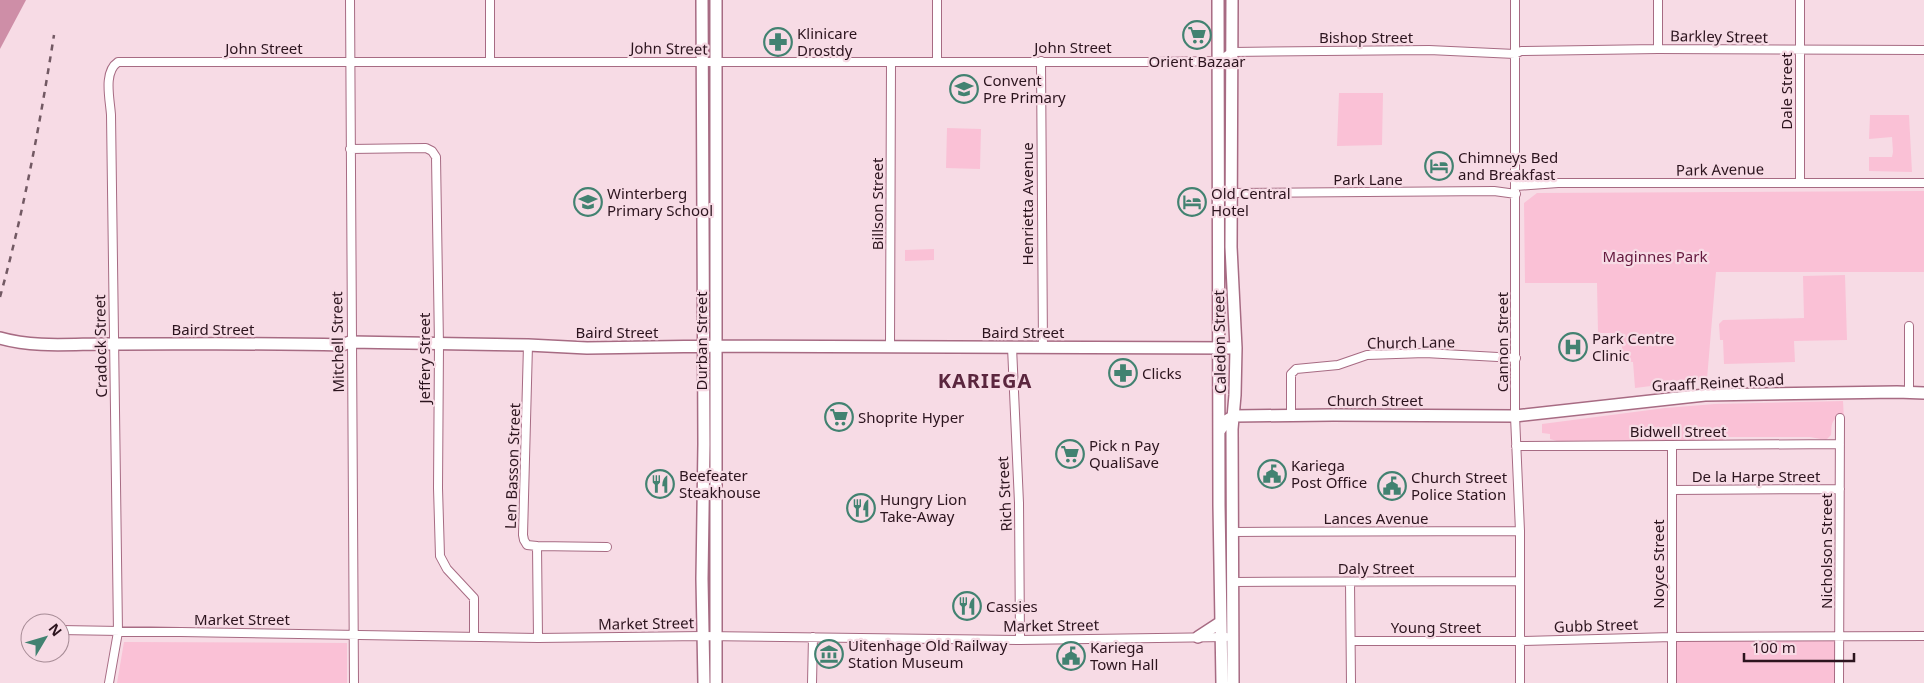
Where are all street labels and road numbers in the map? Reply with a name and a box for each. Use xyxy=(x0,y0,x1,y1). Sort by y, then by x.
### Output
street label: Barkley Street xyxy=(1670,25,1769,47)
street label: Bishop Street xyxy=(1319,27,1414,47)
street label: John Street xyxy=(628,37,708,59)
street label: John Street xyxy=(1032,37,1112,57)
street label: John Street xyxy=(223,38,303,58)
street label: Dale Street xyxy=(1776,52,1796,130)
street label: Henrietta Avenue xyxy=(1017,142,1037,266)
street label: Billson Street xyxy=(867,157,887,250)
street label: Park Avenue xyxy=(1676,158,1764,180)
street label: Park Lane xyxy=(1333,169,1403,189)
street label: Caledon Street xyxy=(1208,289,1230,394)
street label: Mitchell Street xyxy=(326,291,348,393)
street label: Durban Street xyxy=(691,291,711,391)
street label: Cannon Street xyxy=(1492,291,1512,392)
street label: Cradock Street xyxy=(89,294,111,398)
street label: Jeffery Street xyxy=(414,312,434,405)
street label: Baird Street xyxy=(172,319,255,339)
street label: Baird Street xyxy=(576,322,659,342)
street label: Baird Street xyxy=(982,322,1065,342)
street label: Church Lane xyxy=(1367,331,1455,353)
street label: Graaff Reinet Road xyxy=(1651,369,1785,395)
street label: Church Street xyxy=(1327,390,1424,410)
street label: Len Basson Street xyxy=(500,402,524,529)
street label: Bidwell Street xyxy=(1630,421,1727,441)
street label: Rich Street xyxy=(992,455,1016,532)
street label: De la Harpe Street xyxy=(1692,466,1821,486)
street label: Nicholson Street xyxy=(1816,492,1836,609)
street label: Lances Avenue xyxy=(1324,508,1428,528)
street label: Noyce Street xyxy=(1648,519,1668,609)
street label: Daly Street xyxy=(1338,558,1415,578)
street label: Market Street xyxy=(194,609,291,629)
street label: Market Street xyxy=(598,612,695,634)
street label: Market Street xyxy=(1003,614,1100,636)
street label: Gubb Street xyxy=(1553,614,1639,636)
street label: Young Street xyxy=(1391,617,1482,637)

